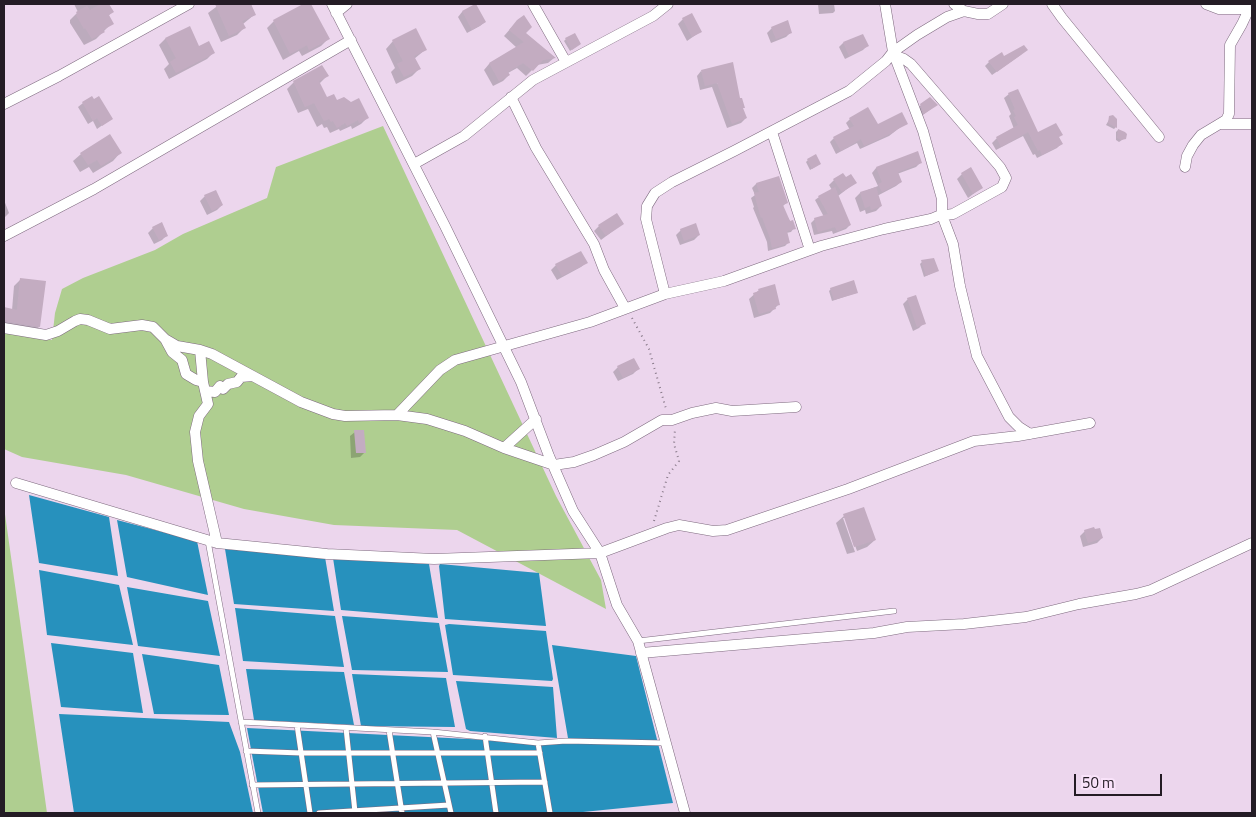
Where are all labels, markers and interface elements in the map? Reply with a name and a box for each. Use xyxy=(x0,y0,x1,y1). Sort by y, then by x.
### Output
scale bar xyxy=(1076,764,1164,796)
text: 50 m xyxy=(1082,771,1115,794)

